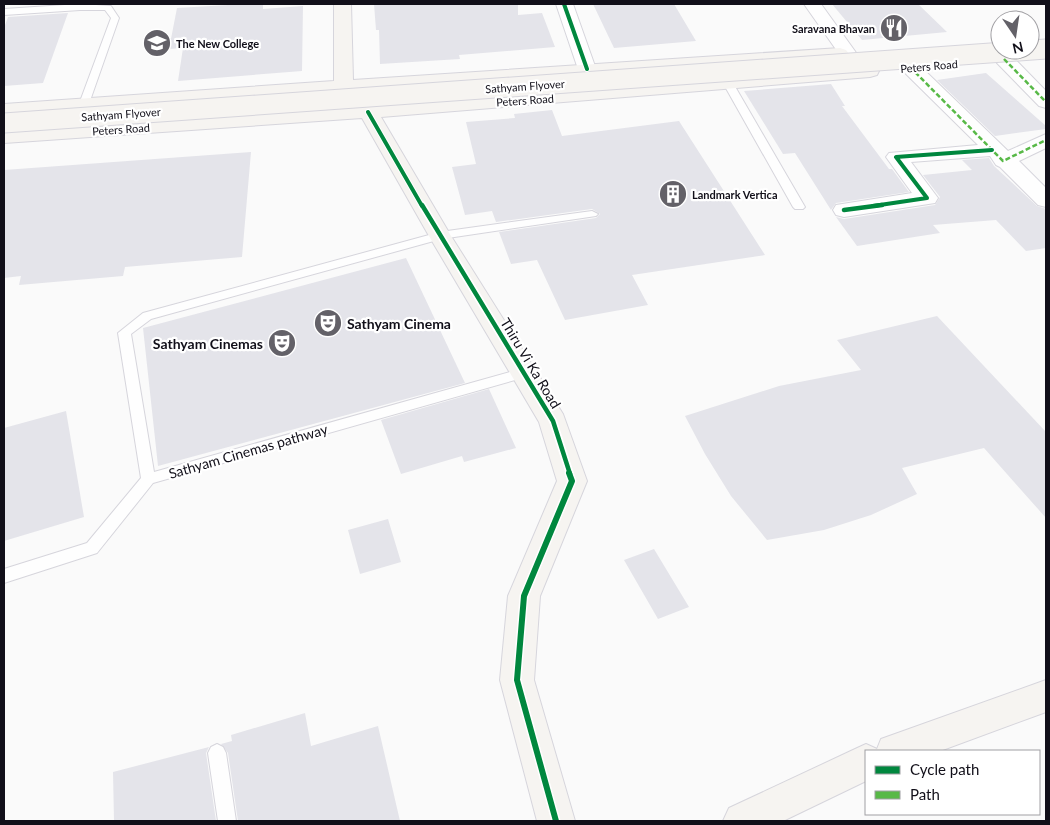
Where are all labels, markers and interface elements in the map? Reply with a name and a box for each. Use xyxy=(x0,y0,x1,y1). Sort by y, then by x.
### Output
north arrow xyxy=(990,10,1040,60)
restaurant icon: Saravana Bhavan xyxy=(879,13,909,43)
place label: Saravana Bhavan xyxy=(792,22,875,35)
school or university icon: The New College xyxy=(142,28,172,58)
place label: The New College xyxy=(176,37,259,50)
text: N xyxy=(1011,39,1025,58)
street label: Peters Road xyxy=(900,57,958,75)
street label: Sathyam Flyover xyxy=(485,77,565,95)
street label: Peters Road xyxy=(496,92,554,108)
street label: Sathyam Flyover xyxy=(81,105,161,123)
street label: Peters Road xyxy=(92,121,150,137)
building icon: Landmark Vertica xyxy=(658,179,688,209)
place label: Landmark Vertica xyxy=(692,188,778,201)
theatre icon: Sathyam Cinema xyxy=(313,308,343,338)
place label: Sathyam Cinema xyxy=(347,315,451,332)
street label: Thiru Vi Ka Road xyxy=(497,315,565,411)
theatre icon: Sathyam Cinemas xyxy=(267,328,297,358)
place label: Sathyam Cinemas xyxy=(153,335,263,352)
street label: Sathyam Cinemas pathway xyxy=(167,420,330,482)
legend xyxy=(865,750,1040,815)
text: Cycle path xyxy=(910,760,979,778)
text: Path xyxy=(910,785,940,803)

